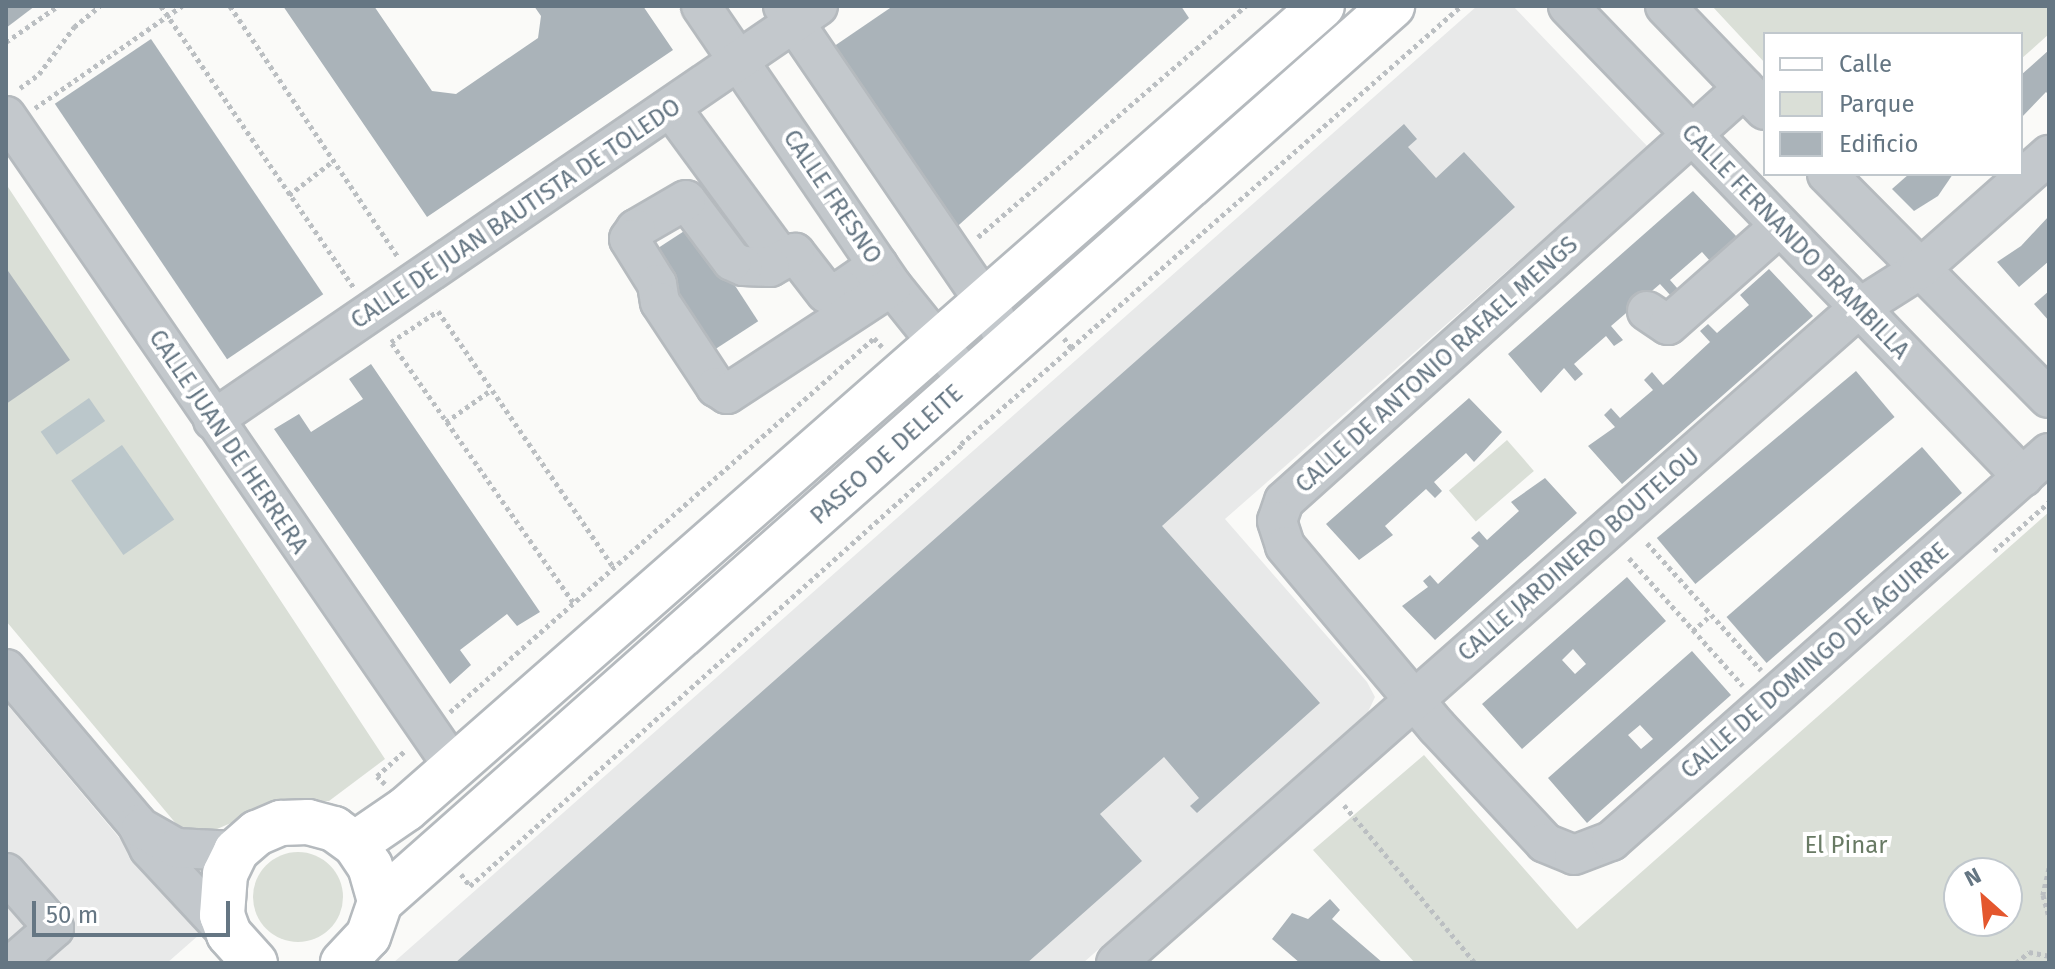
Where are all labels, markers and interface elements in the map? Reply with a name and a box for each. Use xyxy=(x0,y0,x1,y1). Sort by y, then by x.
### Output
legend xyxy=(1763,32,2023,176)
text: Calle xyxy=(1839,50,1892,78)
text: Parque xyxy=(1839,90,1915,118)
street label: CALLE DE JUAN BAUTISTA DE TOLEDO xyxy=(346,93,686,335)
street label: CALLE FERNANDO BRAMBILLA xyxy=(1675,119,1915,365)
street label: CALLE FRESNO xyxy=(777,125,887,269)
text: Edificio xyxy=(1839,130,1919,158)
street label: CALLE DE ANTONIO RAFAEL MENGS xyxy=(1290,231,1584,499)
street label: CALLE JUAN DE HERRERA xyxy=(142,325,314,559)
street label: PASEO DE DELEITE xyxy=(805,379,969,531)
street label: CALLE JARDINERO BOUTELOU xyxy=(1452,442,1706,668)
street label: CALLE DE DOMINGO DE AGUIRRE xyxy=(1675,537,1955,785)
park label: El Pinar xyxy=(1804,832,1888,860)
north arrow xyxy=(1943,857,2023,937)
text: N xyxy=(1960,862,1985,892)
scale bar xyxy=(36,885,234,935)
text: 50 m xyxy=(46,901,98,929)

